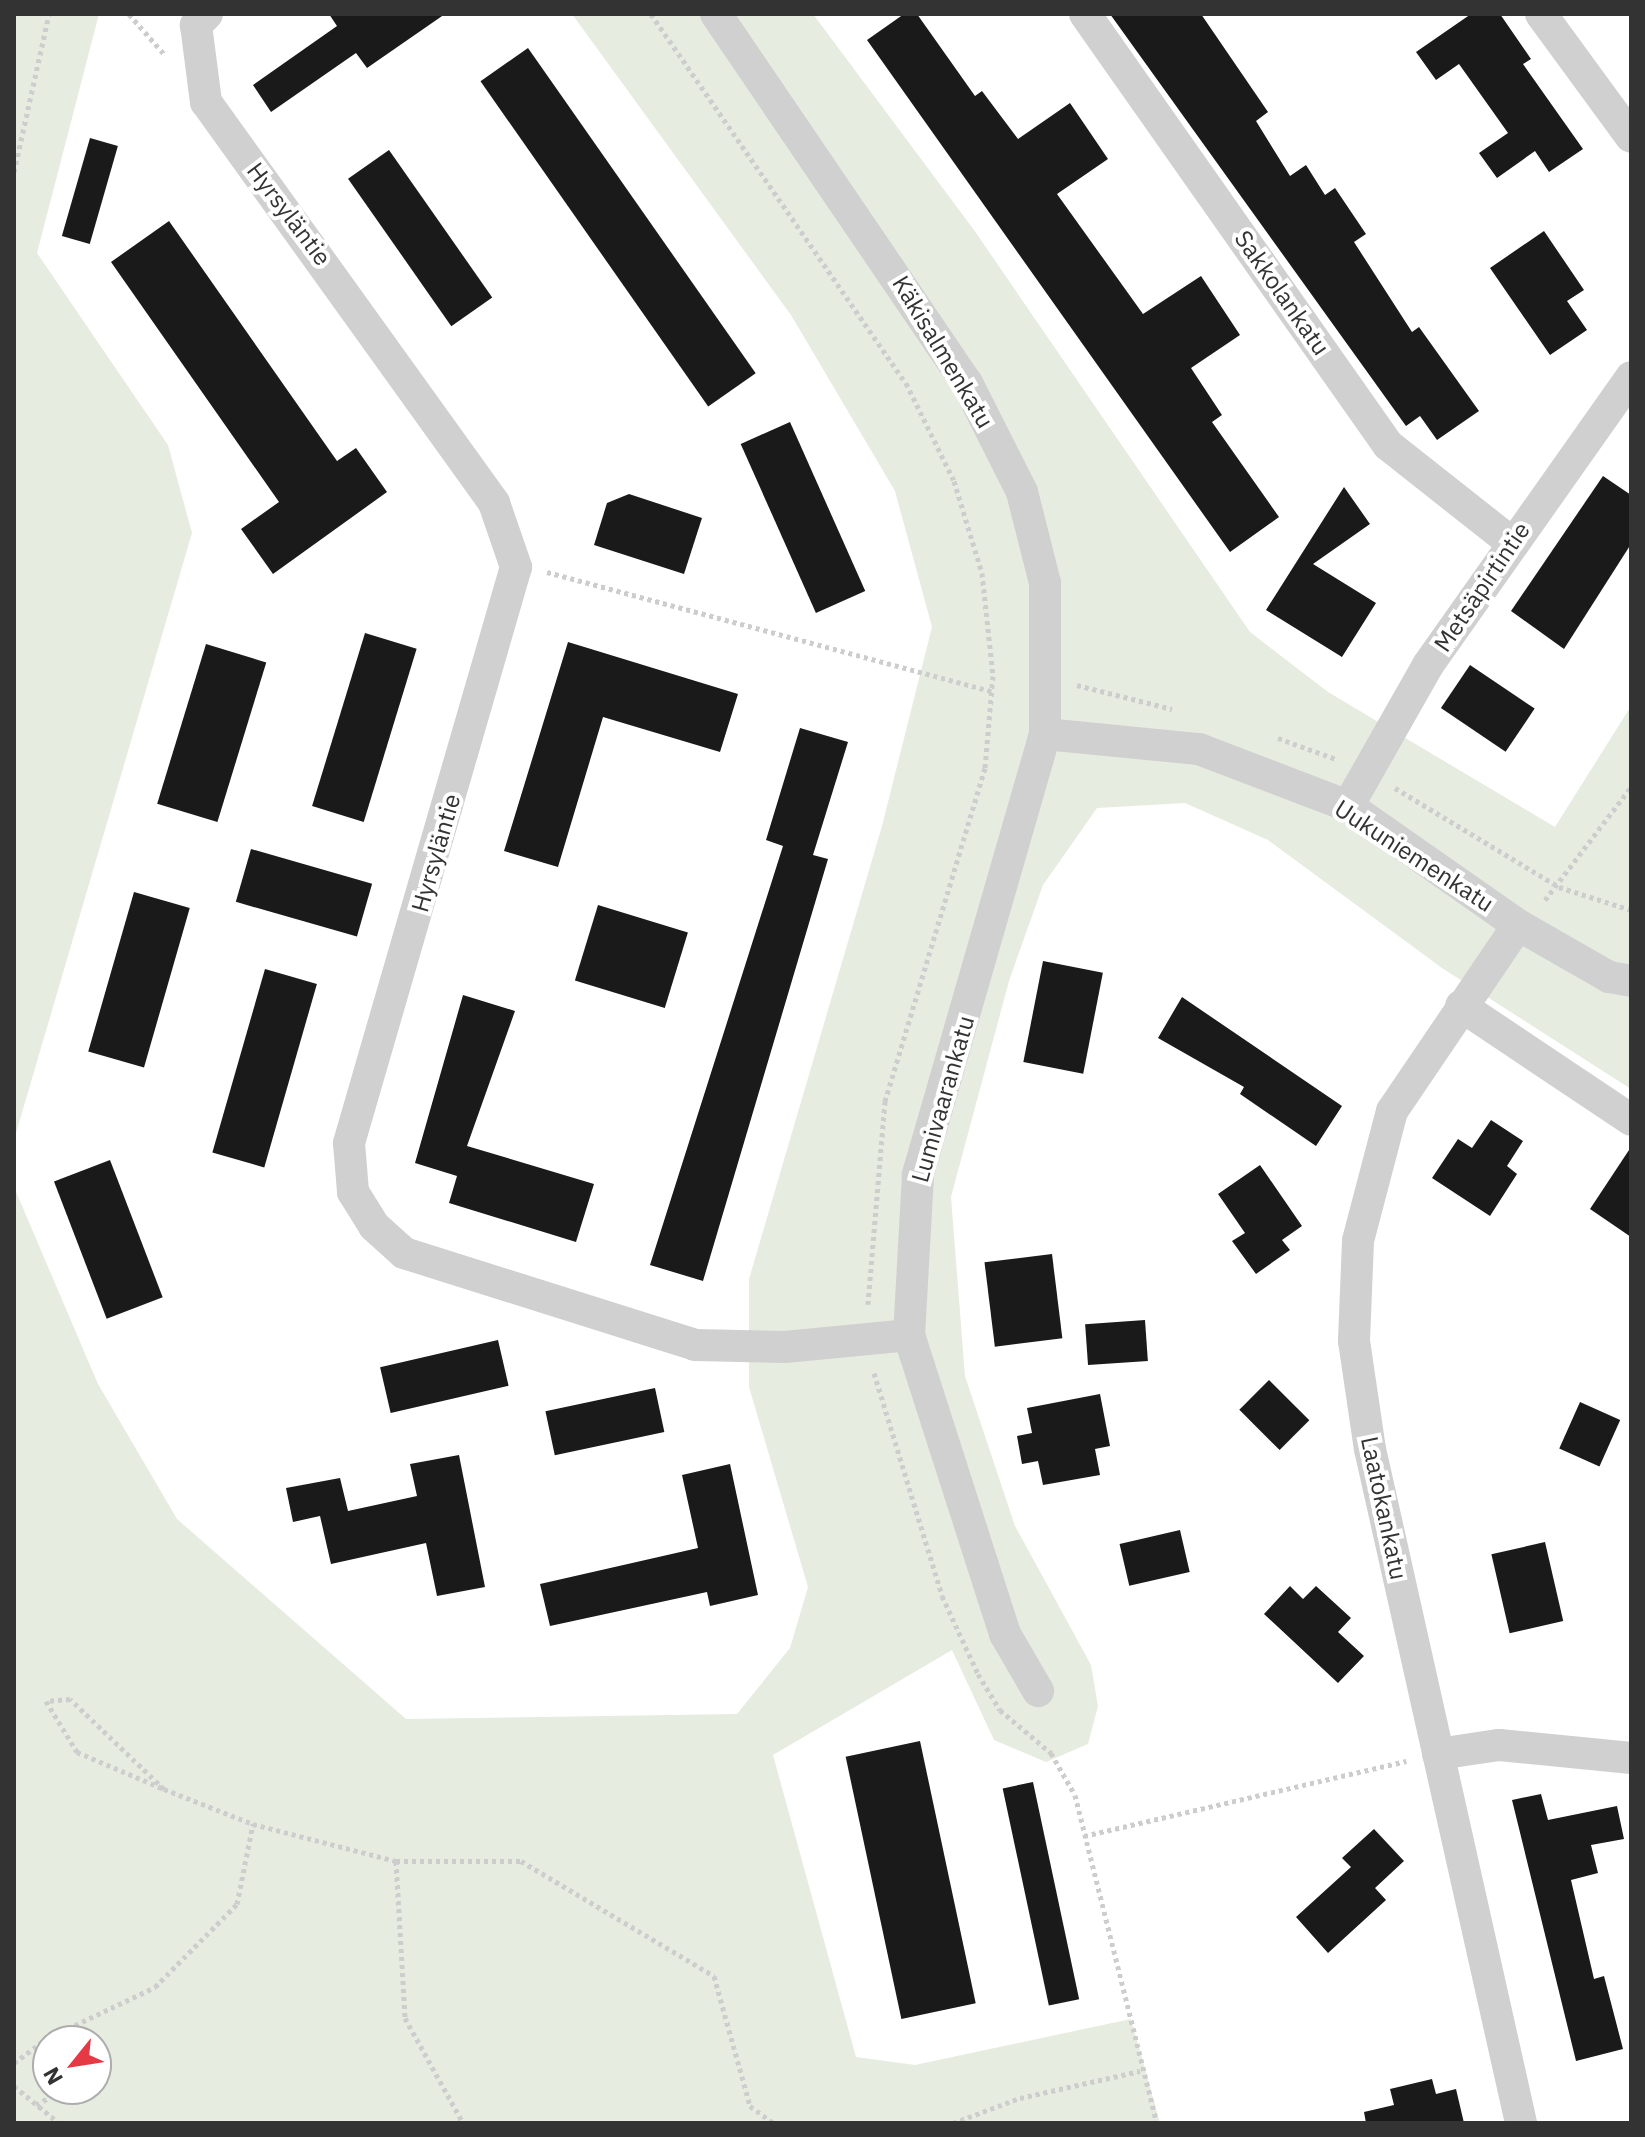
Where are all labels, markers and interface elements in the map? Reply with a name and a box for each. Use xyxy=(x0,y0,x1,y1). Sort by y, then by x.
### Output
street label: Hyrsyläntie xyxy=(241,157,337,271)
street label: Sakkolankatu xyxy=(1228,225,1336,361)
street label: Käkisalmenkatu xyxy=(886,271,1000,433)
street label: Metsäpirtintie xyxy=(1428,517,1536,657)
street label: Hyrsyläntie xyxy=(405,791,467,915)
street label: Uukuniemenkatu xyxy=(1329,794,1499,918)
street label: Lumivaarankatu xyxy=(905,1012,981,1186)
street label: Laatokankatu xyxy=(1355,1434,1413,1582)
north arrow xyxy=(32,2025,112,2105)
text: N xyxy=(36,2062,69,2090)

